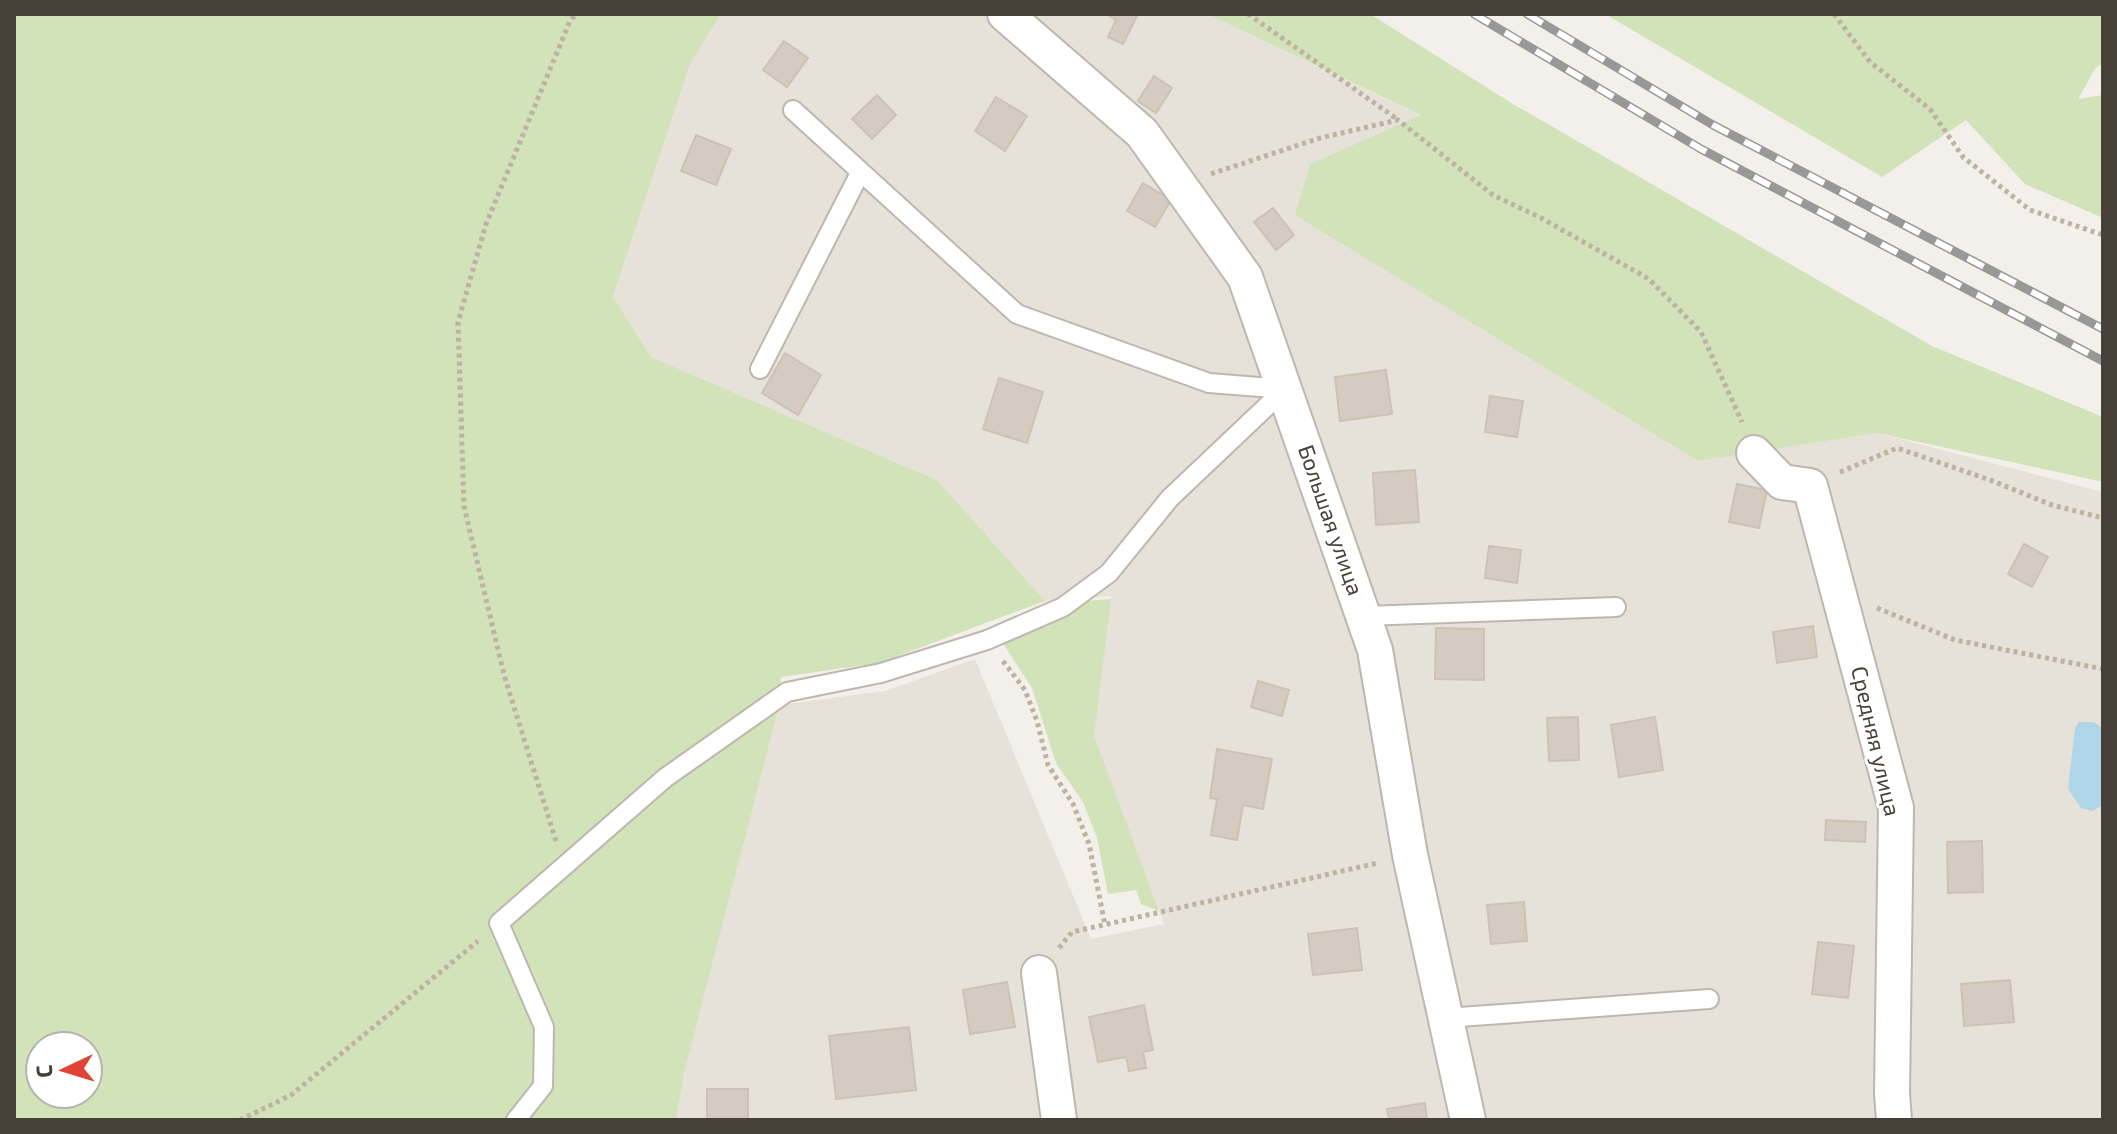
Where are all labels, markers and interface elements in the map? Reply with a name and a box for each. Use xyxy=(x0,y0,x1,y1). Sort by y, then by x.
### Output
street label: Большая улица xyxy=(1293,441,1370,599)
street label: Средняя улица xyxy=(1846,663,1907,818)
north arrow xyxy=(24,1030,104,1110)
text: С xyxy=(30,1064,56,1079)

